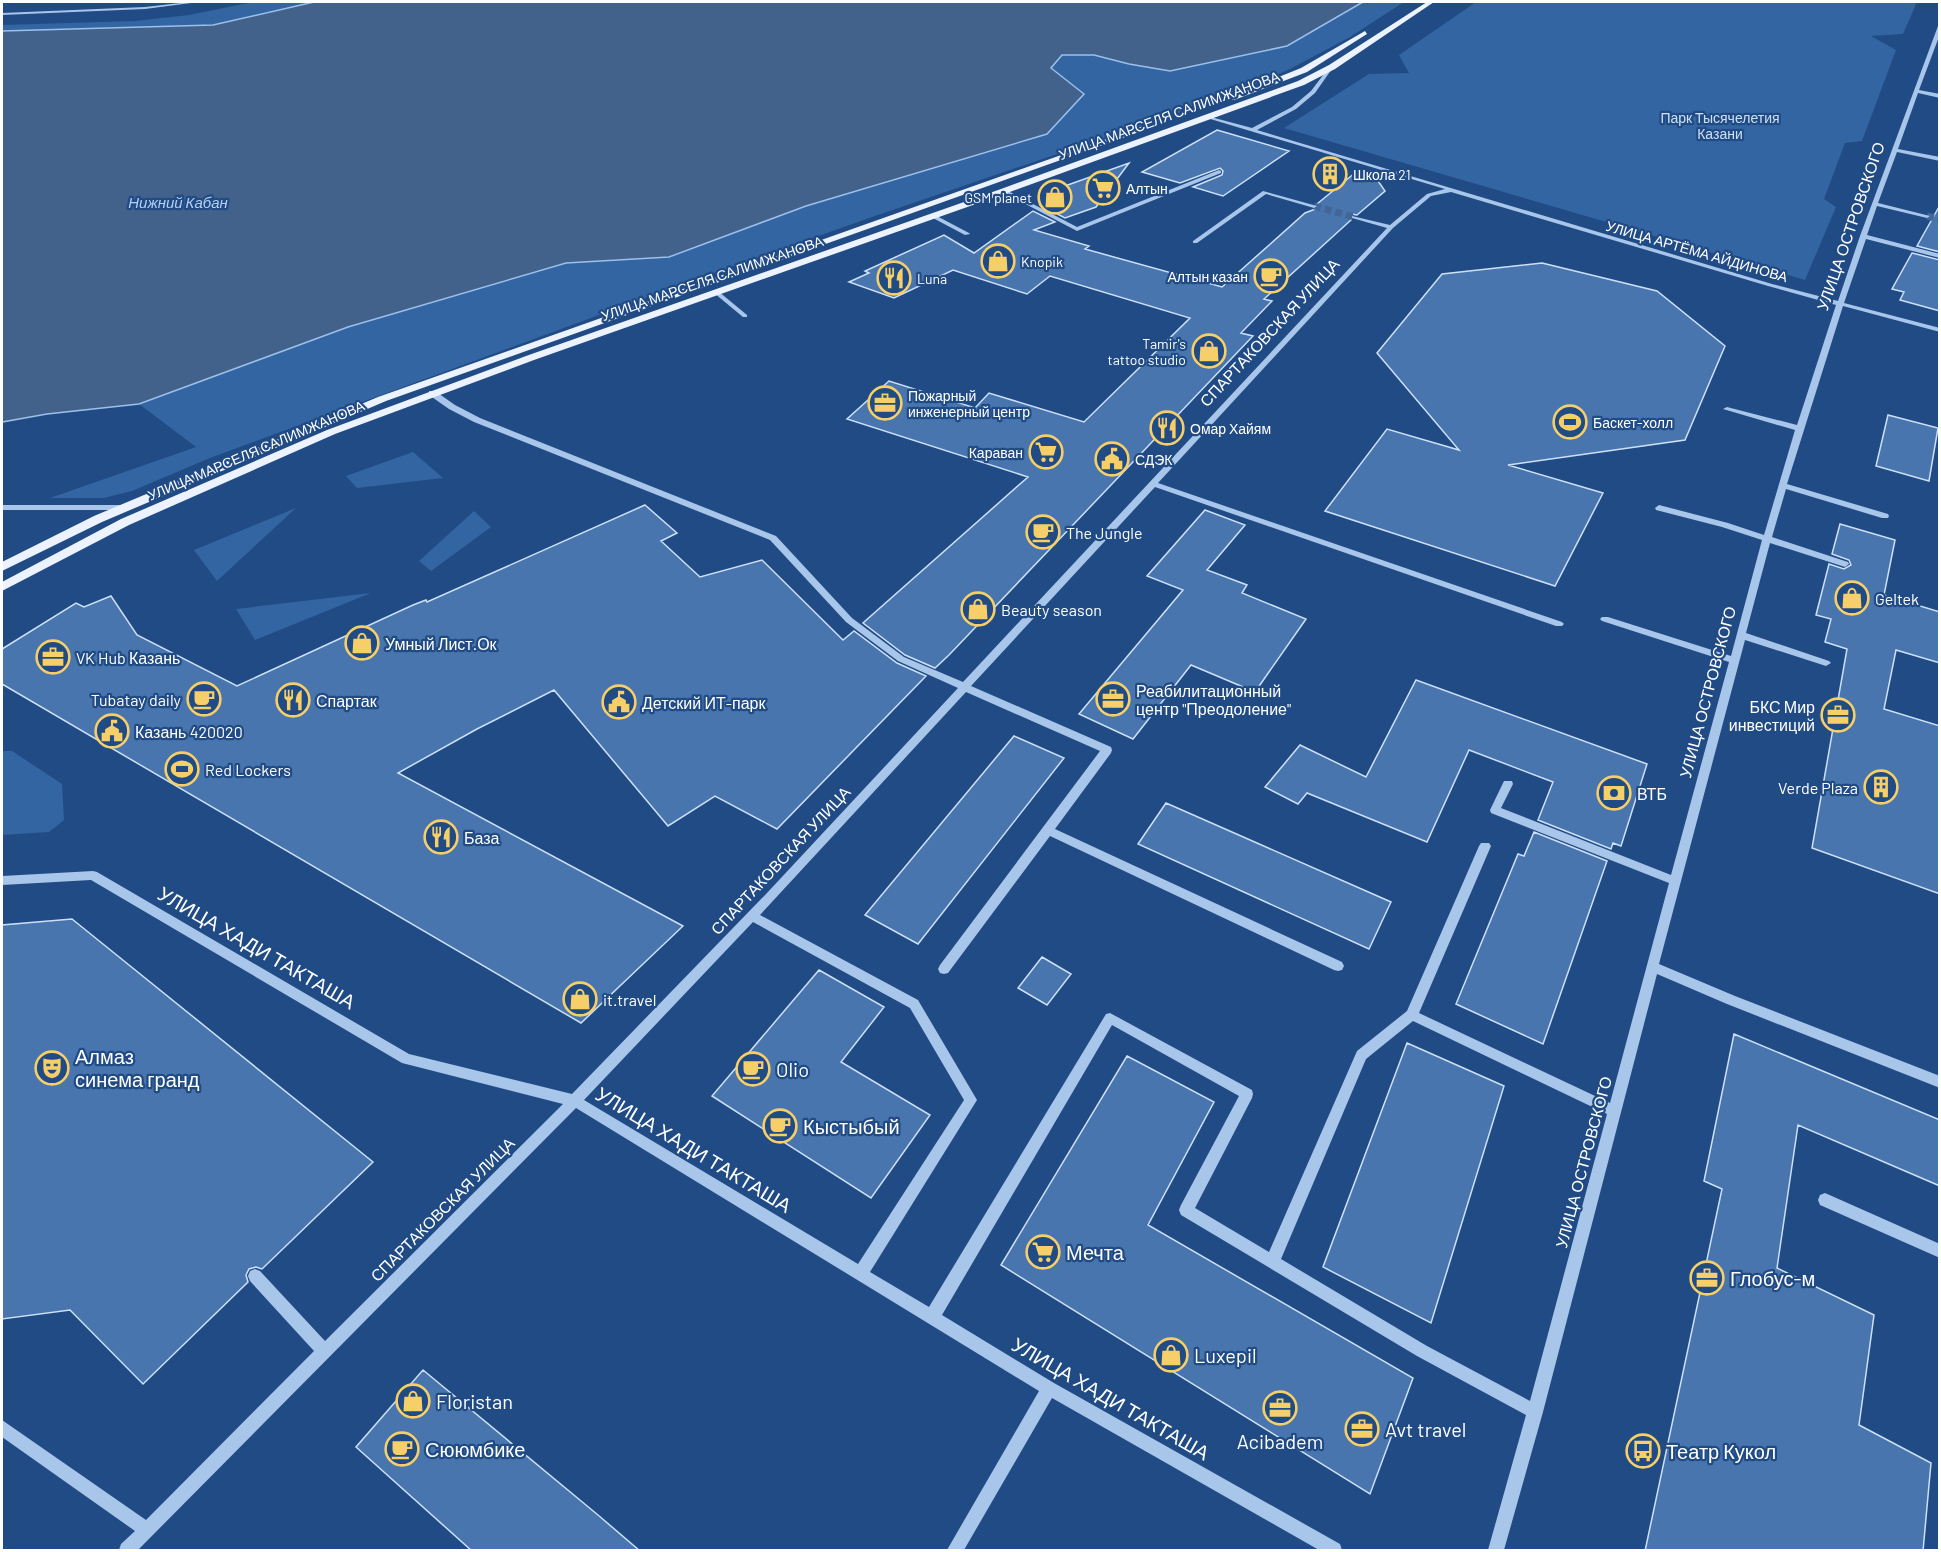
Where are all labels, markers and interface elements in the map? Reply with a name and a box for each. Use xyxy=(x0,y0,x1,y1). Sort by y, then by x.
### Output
street label: УЛИЦА МАРСЕЛЯ САЛИМЖАНОВА xyxy=(1056,67,1282,163)
park label: Парк Тысячелетия Казани xyxy=(1660,109,1780,142)
street label: УЛИЦА ОСТРОВСКОГО xyxy=(1812,139,1888,313)
building icon: Школа 21 xyxy=(1312,156,1348,192)
place label: Школа 21 xyxy=(1353,166,1411,183)
supermarket icon: Алтын xyxy=(1085,170,1121,206)
shop icon: GSM planet xyxy=(1037,179,1073,215)
place label: Алтын xyxy=(1126,180,1168,197)
place label: GSM planet xyxy=(964,189,1032,206)
water label: Нижний Кабан xyxy=(128,193,228,211)
street label: УЛИЦА АРТЁМА АЙДИНОВА xyxy=(1604,217,1790,285)
street label: УЛИЦА МАРСЕЛЯ САЛИМЖАНОВА xyxy=(599,232,826,324)
shop icon: Knopik xyxy=(980,243,1016,279)
place label: Knopik xyxy=(1021,253,1063,270)
street label: СПАРТАКОВСКАЯ УЛИЦА xyxy=(1195,254,1343,410)
cafe icon: Алтын казан xyxy=(1253,258,1289,294)
restaurant icon: Luna xyxy=(876,260,912,296)
place label: Алтын казан xyxy=(1167,268,1248,285)
place label: Luna xyxy=(917,270,947,287)
shop icon: Tamir's tattoo studio xyxy=(1191,333,1227,369)
place label: Tamir's tattoo studio xyxy=(1108,335,1186,368)
office icon: Пожарный инженерный центр xyxy=(867,385,903,421)
place label: Пожарный инженерный центр xyxy=(908,387,1030,420)
street label: УЛИЦА МАРСЕЛЯ САЛИМЖАНОВА xyxy=(145,396,368,503)
sports icon: Баскет-холл xyxy=(1552,404,1588,440)
restaurant icon: Омар Хайям xyxy=(1149,410,1185,446)
place label: Баскет-холл xyxy=(1593,414,1673,431)
place label: Омар Хайям xyxy=(1190,420,1271,437)
supermarket icon: Караван xyxy=(1028,434,1064,470)
public building icon: СДЭК xyxy=(1094,441,1130,477)
place label: Караван xyxy=(969,444,1023,461)
place label: СДЭК xyxy=(1135,451,1173,468)
cafe icon: The Jungle xyxy=(1025,514,1061,550)
place label: The Jungle xyxy=(1066,523,1143,542)
shop icon: Geltek xyxy=(1834,580,1870,616)
place label: Geltek xyxy=(1875,589,1919,608)
shop icon: Beauty season xyxy=(960,591,996,627)
place label: Beauty season xyxy=(1001,600,1102,619)
street label: УЛИЦА ОСТРОВСКОГО xyxy=(1675,604,1739,780)
shop icon: Умный Лист.Ок xyxy=(344,625,380,661)
place label: Умный Лист.Ок xyxy=(385,634,498,653)
office icon: VK Hub Казань xyxy=(35,639,71,675)
place label: VK Hub Казань xyxy=(76,648,180,667)
cafe icon: Tubatay daily xyxy=(186,681,222,717)
office icon: Реабилитационный центр "Преодоление" xyxy=(1095,681,1131,717)
place label: Реабилитационный центр "Преодоление" xyxy=(1136,681,1291,718)
restaurant icon: Спартак xyxy=(275,682,311,718)
public building icon: Детский ИТ-парк xyxy=(601,684,637,720)
place label: Tubatay daily xyxy=(91,690,182,709)
place label: Спартак xyxy=(316,691,378,710)
place label: Детский ИТ-парк xyxy=(642,693,766,712)
place label: БКС Мир инвестиций xyxy=(1729,697,1815,734)
office icon: БКС Мир инвестиций xyxy=(1820,697,1856,733)
public building icon: Казань 420020 xyxy=(94,713,130,749)
place label: Казань 420020 xyxy=(135,722,243,741)
sports icon: Red Lockers xyxy=(164,751,200,787)
place label: Red Lockers xyxy=(205,760,291,779)
building icon: Verde Plaza xyxy=(1863,769,1899,805)
bank icon: ВТБ xyxy=(1596,775,1632,811)
place label: Verde Plaza xyxy=(1778,778,1858,797)
street label: СПАРТАКОВСКАЯ УЛИЦА xyxy=(706,782,854,938)
place label: ВТБ xyxy=(1637,784,1667,803)
restaurant icon: База xyxy=(423,819,459,855)
place label: База xyxy=(464,828,500,847)
street label: УЛИЦА ХАДИ ТАКТАША xyxy=(154,881,361,1014)
shop icon: it.travel xyxy=(562,981,598,1017)
place label: it.travel xyxy=(603,990,656,1009)
place label: Алмаз синема гранд xyxy=(75,1044,200,1091)
theatre icon: Алмаз синема гранд xyxy=(34,1050,70,1086)
cafe icon: Olio xyxy=(735,1051,771,1087)
place label: Olio xyxy=(776,1057,809,1081)
street label: УЛИЦА ОСТРОВСКОГО xyxy=(1551,1074,1615,1250)
street label: УЛИЦА ХАДИ ТАКТАША xyxy=(592,1081,797,1217)
cafe icon: Кыстыбый xyxy=(762,1108,798,1144)
place label: Кыстыбый xyxy=(803,1114,900,1138)
street label: СПАРТАКОВСКАЯ УЛИЦА xyxy=(366,1133,518,1285)
supermarket icon: Мечта xyxy=(1025,1234,1061,1270)
place label: Мечта xyxy=(1066,1240,1125,1264)
office icon: Глобус-м xyxy=(1689,1260,1725,1296)
place label: Глобус-м xyxy=(1730,1266,1815,1290)
street label: УЛИЦА ХАДИ ТАКТАША xyxy=(1008,1332,1215,1465)
shop icon: Luxepil xyxy=(1153,1337,1189,1373)
place label: Luxepil xyxy=(1194,1343,1257,1367)
shop icon: Floristan xyxy=(395,1383,431,1419)
place label: Floristan xyxy=(436,1389,513,1413)
office icon: Acibadem xyxy=(1262,1390,1298,1426)
office icon: Avt travel xyxy=(1344,1411,1380,1447)
place label: Avt travel xyxy=(1385,1417,1466,1441)
place label: Acibadem xyxy=(1237,1429,1323,1453)
cafe icon: Сююмбике xyxy=(384,1431,420,1467)
bus stop icon: Театр Кукол xyxy=(1625,1433,1661,1469)
place label: Сююмбике xyxy=(425,1437,525,1461)
place label: Театр Кукол xyxy=(1666,1439,1776,1463)

